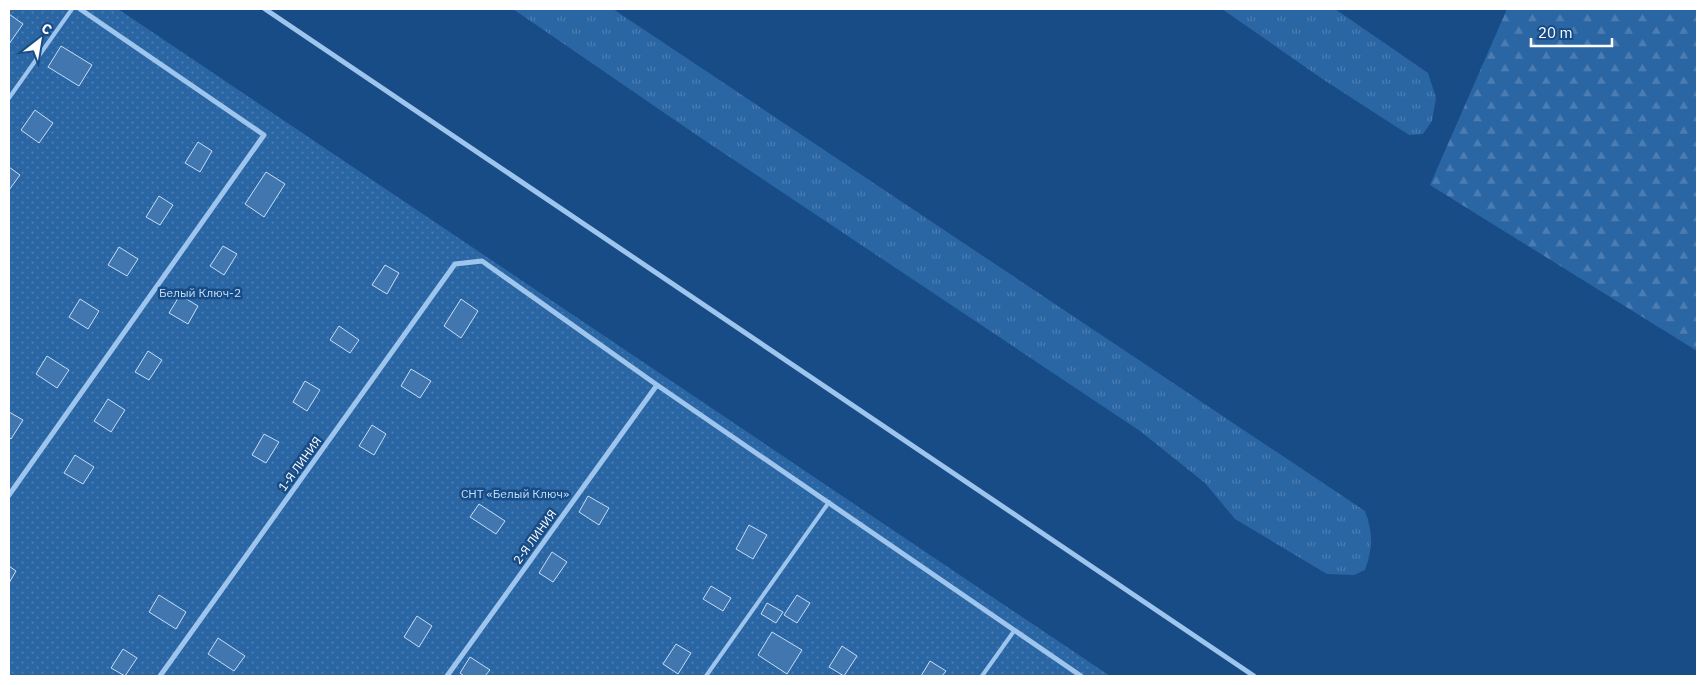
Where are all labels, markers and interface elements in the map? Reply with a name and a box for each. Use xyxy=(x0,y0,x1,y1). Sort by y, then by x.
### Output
north arrow xyxy=(15,15,65,65)
scale bar xyxy=(1531,15,1612,47)
text: С xyxy=(38,19,55,39)
text: 20 m xyxy=(1538,23,1573,42)
park label: Белый Ключ-2 xyxy=(159,285,241,300)
street label: 1-Я ЛИНИЯ xyxy=(275,434,324,494)
park label: СНТ «Белый Ключ» xyxy=(461,486,569,501)
street label: 2-Я ЛИНИЯ xyxy=(510,507,559,567)

